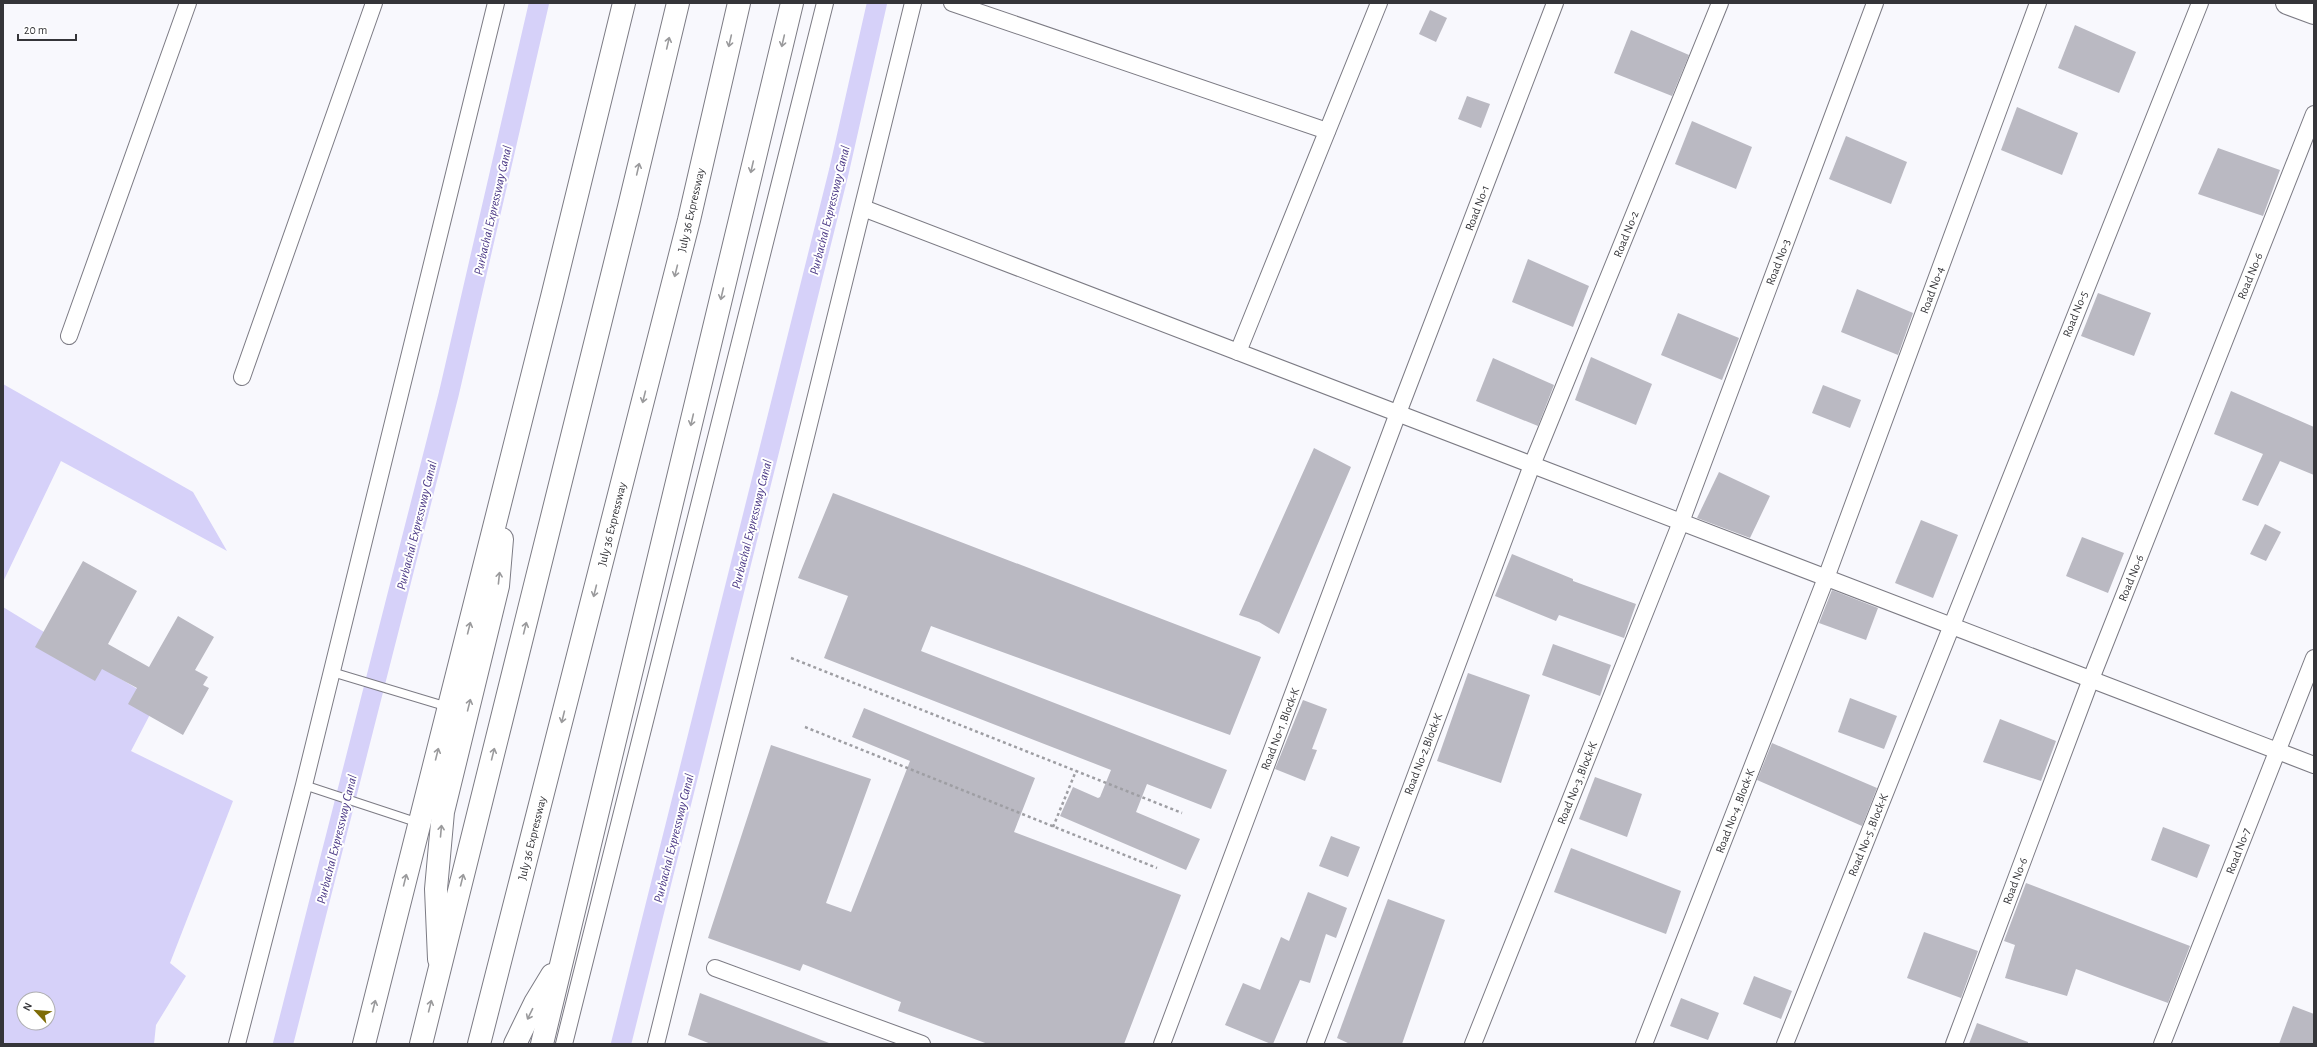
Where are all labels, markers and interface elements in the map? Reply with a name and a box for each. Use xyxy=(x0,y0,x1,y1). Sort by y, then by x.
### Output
scale bar xyxy=(18,16,76,42)
text: 20 m xyxy=(24,24,47,36)
one-way arrow xyxy=(726,34,734,47)
one-way arrow xyxy=(778,34,786,47)
one-way arrow xyxy=(665,37,673,50)
water label: Purbachal Expressway Canal xyxy=(472,144,515,276)
water label: Purbachal Expressway Canal xyxy=(808,145,853,276)
one-way arrow xyxy=(748,161,756,174)
one-way arrow xyxy=(635,163,643,176)
street label: July 36 Expressway xyxy=(675,167,707,253)
street label: Road No-1 xyxy=(1463,184,1491,232)
street label: Road No-2 xyxy=(1611,209,1641,259)
street label: Road No-3 xyxy=(1764,237,1792,287)
street label: Road No-6 xyxy=(2235,251,2265,301)
one-way arrow xyxy=(672,265,679,278)
street label: Road No-4 xyxy=(1918,265,1946,315)
one-way arrow xyxy=(718,287,726,300)
street label: Road No-5 xyxy=(2060,289,2090,339)
one-way arrow xyxy=(640,391,647,404)
one-way arrow xyxy=(688,413,695,426)
water label: Purbachal Expressway Canal xyxy=(730,459,775,590)
water label: Purbachal Expressway Canal xyxy=(395,460,440,591)
street label: July 36 Expressway xyxy=(596,481,629,567)
street label: Road No-6 xyxy=(2116,553,2146,603)
one-way arrow xyxy=(495,572,502,585)
one-way arrow xyxy=(590,585,598,598)
one-way arrow xyxy=(465,622,473,635)
one-way arrow xyxy=(521,622,529,635)
street label: Road No-1 ,Block-K xyxy=(1259,686,1301,772)
one-way arrow xyxy=(466,698,473,711)
one-way arrow xyxy=(558,711,566,724)
street label: Road No-2,Block-K xyxy=(1402,711,1444,797)
street label: Road No-3 ,Block-K xyxy=(1555,740,1599,826)
one-way arrow xyxy=(434,748,441,761)
one-way arrow xyxy=(490,748,498,761)
street label: Road No-4 ,Block-K xyxy=(1713,767,1757,855)
water label: Purbachal Expressway Canal xyxy=(652,773,697,904)
water label: Purbachal Expressway Canal xyxy=(315,774,360,905)
street label: Road No-5 ,Block-K xyxy=(1846,792,1890,878)
street label: July 36 Expressway xyxy=(516,795,549,881)
one-way arrow xyxy=(438,825,445,838)
street label: Road No-7 xyxy=(2224,826,2252,876)
street label: Road No-6 xyxy=(2001,856,2030,906)
one-way arrow xyxy=(402,874,410,887)
one-way arrow xyxy=(459,874,466,887)
north arrow xyxy=(16,991,56,1031)
one-way arrow xyxy=(370,1000,378,1013)
one-way arrow xyxy=(427,1000,435,1013)
text: N xyxy=(21,1001,34,1013)
one-way arrow xyxy=(526,1008,533,1020)

